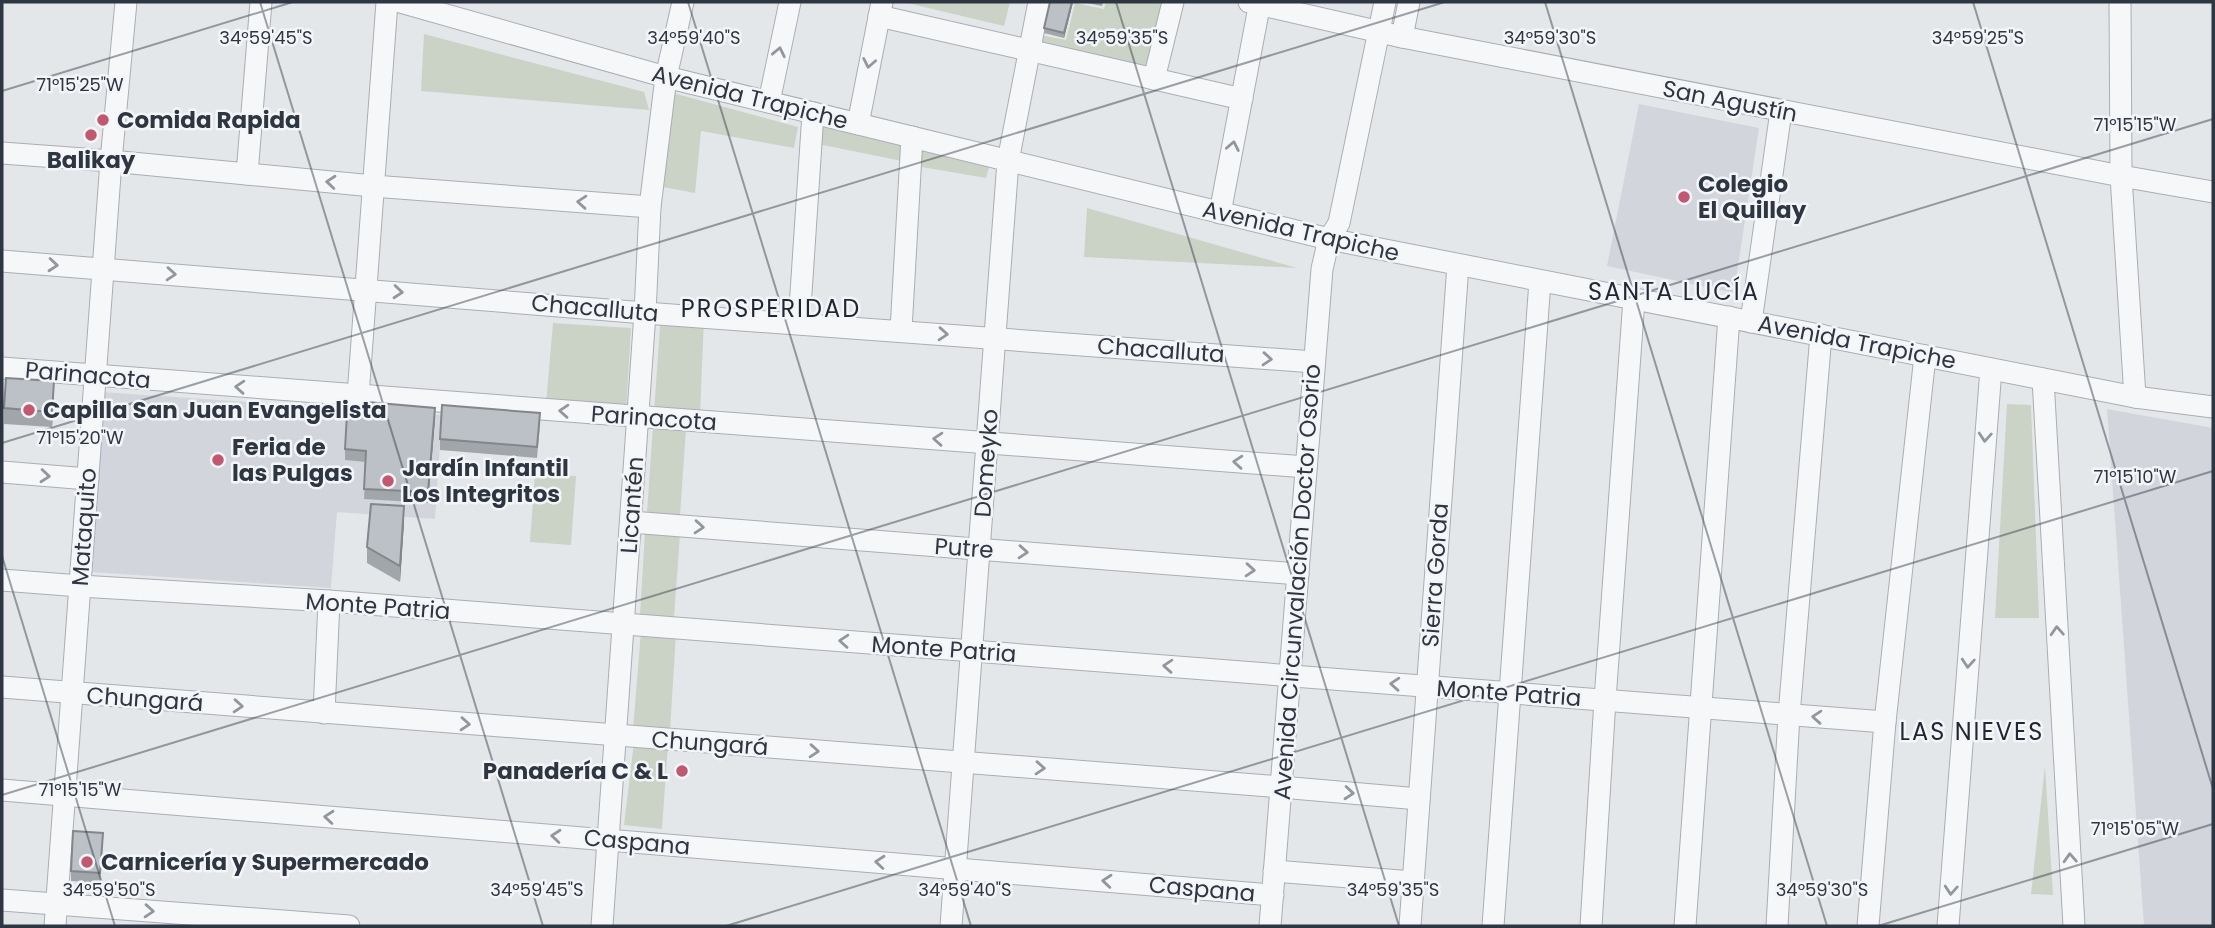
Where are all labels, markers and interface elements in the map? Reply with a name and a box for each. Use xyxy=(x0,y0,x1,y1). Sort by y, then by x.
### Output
text: 34°59'45"S xyxy=(219,25,313,50)
text: 34°59'40"S xyxy=(647,25,741,50)
text: 34°59'35"S xyxy=(1076,25,1168,50)
text: 34°59'30"S xyxy=(1504,25,1596,50)
text: 34°59'25"S xyxy=(1932,25,2024,50)
one-way arrow xyxy=(771,46,786,58)
street label: Avenida Trapiche xyxy=(649,57,851,137)
one-way arrow xyxy=(863,57,878,69)
text: 71°15'25"W xyxy=(36,72,124,97)
street label: San Agustín xyxy=(1660,72,1800,130)
place label: Comida Rapida xyxy=(117,104,301,136)
marker: Comida Rapida xyxy=(95,112,111,128)
text: 71°15'15"W xyxy=(2094,112,2177,137)
marker: Balikay xyxy=(83,127,99,143)
one-way arrow xyxy=(1225,140,1240,152)
place label: Balikay xyxy=(47,144,136,176)
place label: Colegio El Quillay xyxy=(1698,168,1807,226)
one-way arrow xyxy=(325,175,336,190)
marker: Colegio El Quillay xyxy=(1676,189,1692,205)
street label: Avenida Trapiche xyxy=(1199,193,1403,269)
one-way arrow xyxy=(576,194,587,209)
one-way arrow xyxy=(47,257,58,272)
one-way arrow xyxy=(166,266,177,281)
district label: SANTA LUCÍA xyxy=(1588,275,1760,308)
one-way arrow xyxy=(393,284,404,299)
street label: Chacalluta xyxy=(530,287,660,329)
district label: PROSPERIDAD xyxy=(681,292,861,325)
street label: Avenida Trapiche xyxy=(1755,307,1959,377)
one-way arrow xyxy=(937,326,948,341)
street label: Chacalluta xyxy=(1096,330,1226,370)
one-way arrow xyxy=(1262,351,1273,366)
street label: Parinacota xyxy=(24,354,152,396)
street label: Avenida Circunvalación Doctor Osorio xyxy=(1266,363,1328,801)
one-way arrow xyxy=(234,380,245,395)
place label: Capilla San Juan Evangelista xyxy=(43,394,387,426)
street label: Parinacota xyxy=(590,398,718,438)
marker: Capilla San Juan Evangelista xyxy=(21,402,37,418)
one-way arrow xyxy=(559,404,570,419)
street label: Domeyko xyxy=(966,408,1006,518)
text: 71°15'20"W xyxy=(36,425,124,450)
place label: Feria de las Pulgas xyxy=(232,431,353,489)
one-way arrow xyxy=(1978,431,1993,442)
one-way arrow xyxy=(932,432,943,447)
marker: Feria de las Pulgas xyxy=(210,452,226,468)
place label: Jardín Infantil Los Integritos xyxy=(402,452,569,510)
street label: Licantén xyxy=(613,455,651,555)
one-way arrow xyxy=(1232,455,1243,470)
text: 71°15'10"W xyxy=(2094,464,2177,489)
street label: Mataquito xyxy=(64,467,104,587)
one-way arrow xyxy=(40,468,51,483)
marker: Jardín Infantil Los Integritos xyxy=(380,473,396,489)
street label: Sierra Gorda xyxy=(1414,502,1456,648)
one-way arrow xyxy=(693,519,704,534)
street label: Putre xyxy=(933,530,995,566)
one-way arrow xyxy=(1018,544,1029,559)
one-way arrow xyxy=(1245,562,1256,577)
street label: Monte Patria xyxy=(305,585,451,627)
one-way arrow xyxy=(2050,625,2065,636)
street label: Monte Patria xyxy=(871,628,1017,670)
one-way arrow xyxy=(838,634,849,649)
one-way arrow xyxy=(1961,658,1976,669)
one-way arrow xyxy=(1163,659,1174,674)
street label: Monte Patria xyxy=(1436,672,1582,714)
one-way arrow xyxy=(1389,677,1400,692)
street label: Chungará xyxy=(85,679,205,719)
one-way arrow xyxy=(232,698,243,713)
one-way arrow xyxy=(1812,710,1823,725)
district label: LAS NIEVES xyxy=(1900,715,2044,748)
one-way arrow xyxy=(459,716,470,731)
street label: Chungará xyxy=(650,723,770,763)
one-way arrow xyxy=(808,743,819,758)
place label: Panadería C & L xyxy=(483,755,668,787)
one-way arrow xyxy=(1035,760,1046,775)
marker: Panadería C & L xyxy=(674,763,690,779)
text: 71°15'15"W xyxy=(39,777,122,802)
one-way arrow xyxy=(1344,785,1355,800)
one-way arrow xyxy=(323,810,334,825)
text: 71°15'05"W xyxy=(2091,816,2180,841)
street label: Caspana xyxy=(582,821,692,863)
one-way arrow xyxy=(550,828,561,843)
place label: Carnicería y Supermercado xyxy=(101,846,429,878)
one-way arrow xyxy=(2063,852,2078,863)
marker: Carnicería y Supermercado xyxy=(79,854,95,870)
one-way arrow xyxy=(874,855,885,870)
street label: Caspana xyxy=(1147,868,1257,910)
one-way arrow xyxy=(1101,874,1112,889)
text: 34°59'50"S xyxy=(62,877,156,902)
text: 34°59'45"S xyxy=(490,877,584,902)
text: 34°59'40"S xyxy=(918,877,1012,902)
text: 34°59'35"S xyxy=(1347,877,1439,902)
text: 34°59'30"S xyxy=(1776,877,1868,902)
one-way arrow xyxy=(1944,885,1959,896)
one-way arrow xyxy=(144,904,155,919)

